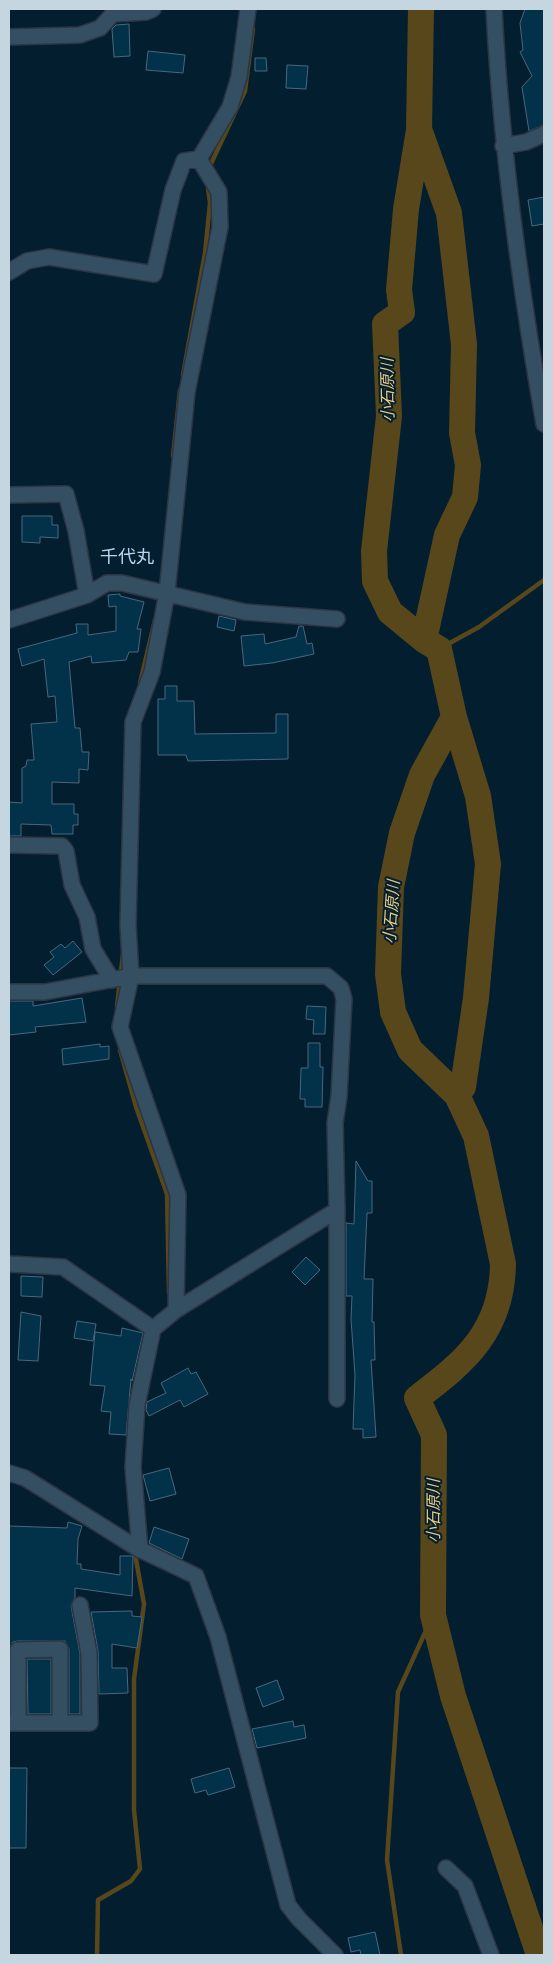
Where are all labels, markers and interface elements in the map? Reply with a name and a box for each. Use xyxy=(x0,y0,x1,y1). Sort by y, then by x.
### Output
water label: 小石原川 xyxy=(376,356,398,422)
district label: 千代丸 xyxy=(100,546,154,567)
water label: 小石原川 xyxy=(379,877,403,945)
water label: 小石原川 xyxy=(423,1477,443,1543)

